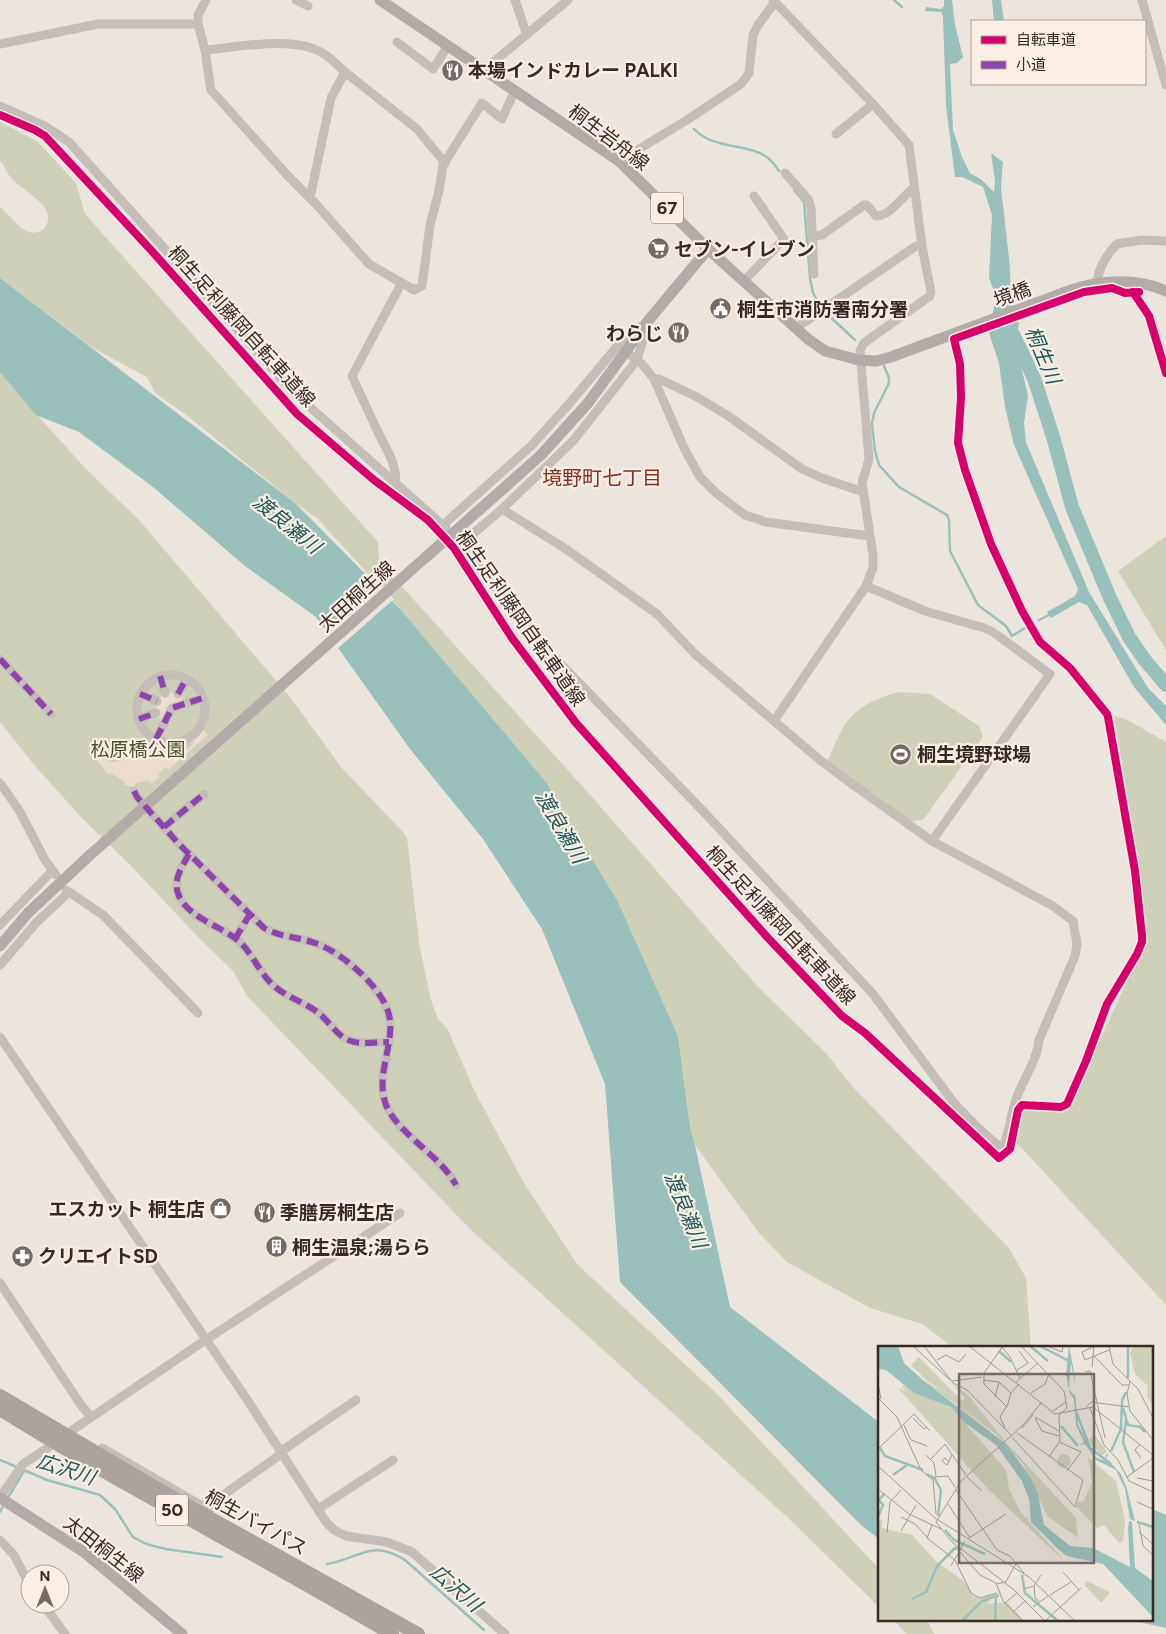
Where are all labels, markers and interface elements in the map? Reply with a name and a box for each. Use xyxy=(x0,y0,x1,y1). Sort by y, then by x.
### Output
legend xyxy=(971,20,1146,85)
text: 自転車道 xyxy=(1016,31,1076,49)
text: 小道 xyxy=(1016,56,1046,74)
restaurant icon: 本場インドカレー PALKI xyxy=(440,58,464,82)
place label: 本場インドカレー PALKI xyxy=(468,59,678,82)
street label: 桐生岩舟線 xyxy=(564,100,654,175)
road number: 67 xyxy=(651,192,683,224)
supermarket icon: セブン-イレブン xyxy=(646,237,670,261)
place label: セブン-イレブン xyxy=(674,238,815,261)
street label: 桐生足利藤岡自転車道線 xyxy=(163,241,320,412)
street label: 境橋 xyxy=(990,277,1034,312)
public building icon: 桐生市消防署南分署 xyxy=(709,297,733,321)
place label: 桐生市消防署南分署 xyxy=(737,298,908,321)
restaurant icon: わらじ xyxy=(667,321,691,345)
place label: わらじ xyxy=(606,322,663,345)
water label: 桐生川 xyxy=(1020,323,1067,389)
district label: 境野町七丁目 xyxy=(542,466,662,490)
water label: 渡良瀬川 xyxy=(248,490,327,560)
street label: 桐生足利藤岡自転車道線 xyxy=(451,526,590,710)
street label: 太田桐生線 xyxy=(313,556,399,637)
park label: 松原橋公園 xyxy=(90,738,186,761)
sports icon: 桐生境野球場 xyxy=(889,742,913,766)
place label: 桐生境野球場 xyxy=(917,743,1031,766)
water label: 渡良瀬川 xyxy=(531,786,592,869)
street label: 桐生足利藤岡自転車道線 xyxy=(701,841,860,1010)
water label: 渡良瀬川 xyxy=(660,1168,713,1253)
shop icon: エスカット 桐生店 xyxy=(209,1197,233,1221)
place label: エスカット 桐生店 xyxy=(48,1198,205,1221)
restaurant icon: 季膳房桐生店 xyxy=(252,1200,276,1224)
place label: 季膳房桐生店 xyxy=(280,1201,394,1224)
building icon: 桐生温泉;湯らら xyxy=(264,1235,288,1259)
place label: 桐生温泉;湯らら xyxy=(292,1236,431,1259)
pharmacy icon: クリエイトSD xyxy=(10,1244,34,1268)
place label: クリエイトSD xyxy=(38,1245,158,1268)
inset map xyxy=(878,1346,1154,1622)
water label: 広沢川 xyxy=(34,1448,100,1490)
street label: 桐生バイパス xyxy=(200,1485,311,1560)
road number: 50 xyxy=(156,1494,188,1526)
street label: 太田桐生線 xyxy=(59,1511,148,1588)
water label: 広沢川 xyxy=(425,1559,488,1618)
north arrow xyxy=(20,1564,70,1614)
text: N xyxy=(40,1568,50,1585)

